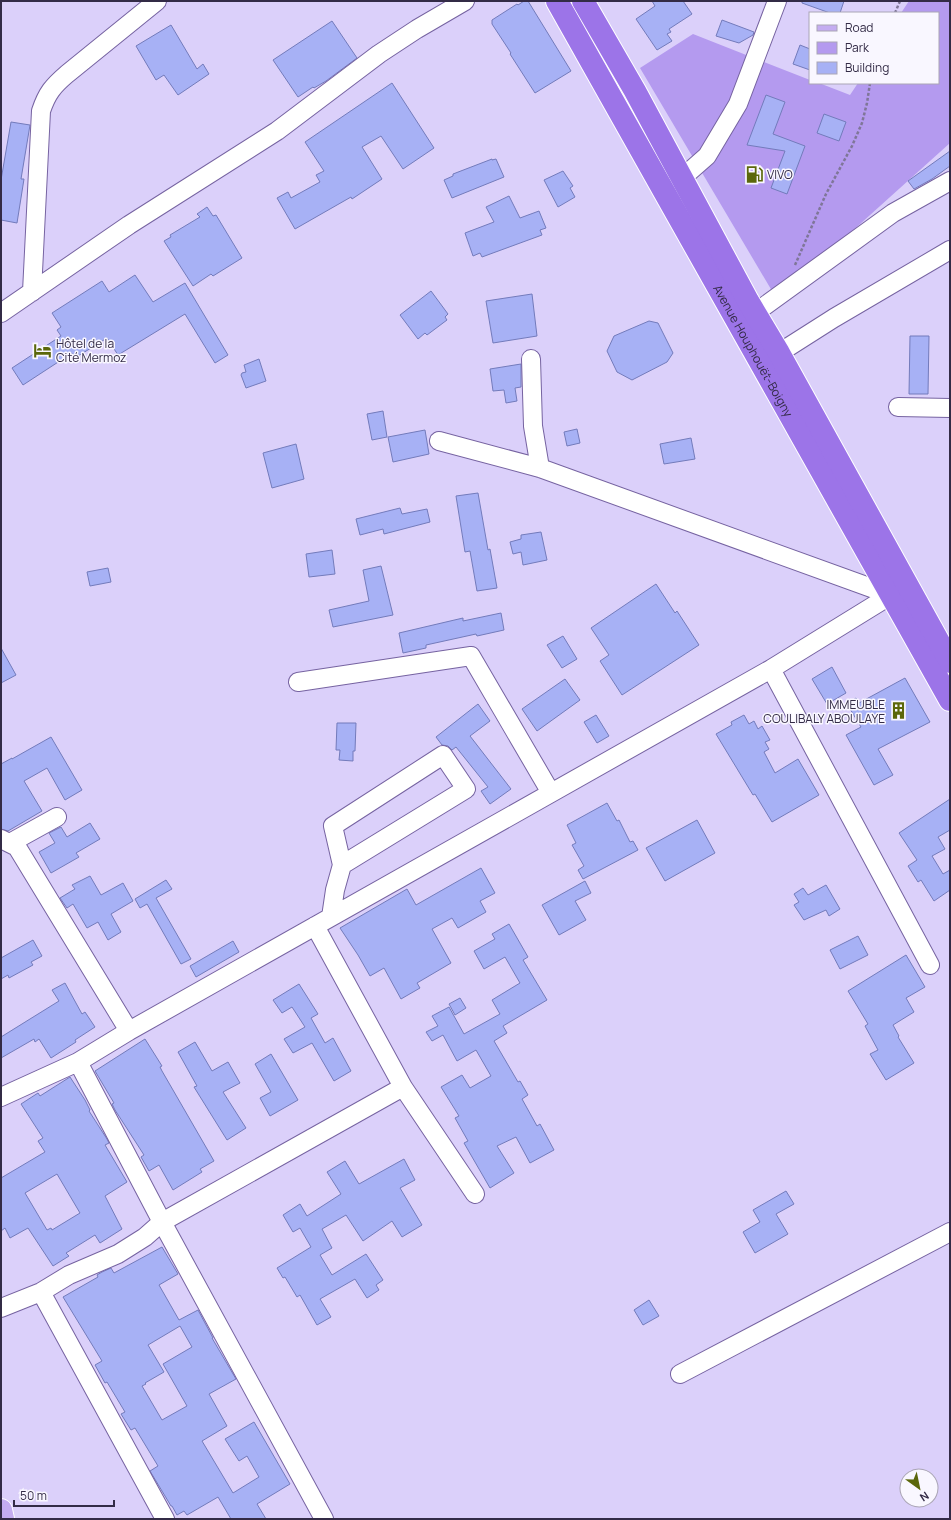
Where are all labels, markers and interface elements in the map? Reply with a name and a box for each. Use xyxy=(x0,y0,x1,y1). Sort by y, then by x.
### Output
legend xyxy=(809,12,939,84)
text: Road xyxy=(845,19,873,36)
text: Park xyxy=(845,39,870,56)
text: Building xyxy=(845,59,889,76)
fuel station icon: VIVO xyxy=(744,164,764,184)
place label: VIVO xyxy=(767,166,793,183)
street label: Avenue Houphouët-Boigny xyxy=(710,281,798,420)
place label: Hôtel de la Cité Mermoz xyxy=(56,335,126,366)
hotel icon: Hôtel de la Cité Mermoz xyxy=(33,340,53,360)
place label: IMMEUBLE COULIBALY ABOULAYE xyxy=(763,696,885,727)
building icon: IMMEUBLE COULIBALY ABOULAYE xyxy=(888,701,908,721)
north arrow xyxy=(899,1468,939,1508)
scale bar xyxy=(14,1482,114,1508)
text: 50 m xyxy=(20,1487,47,1504)
text: N xyxy=(917,1488,932,1505)

